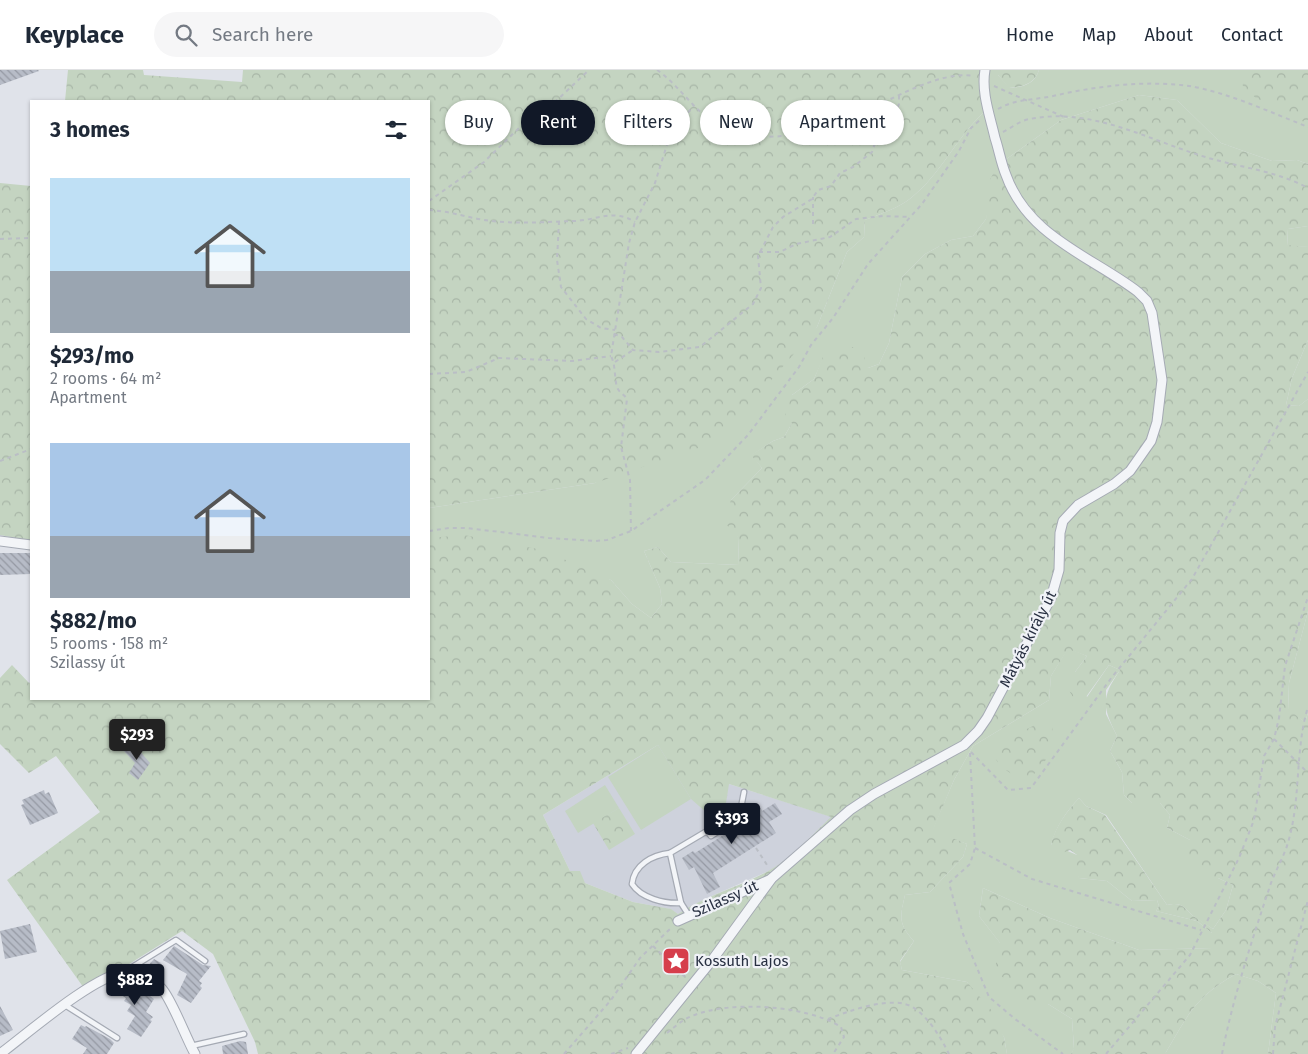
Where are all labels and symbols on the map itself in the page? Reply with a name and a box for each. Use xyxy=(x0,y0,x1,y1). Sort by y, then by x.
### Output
street label: Mátyás király út xyxy=(996,587,1060,690)
pin: $293 xyxy=(107,718,167,761)
pin: $393 xyxy=(702,802,762,845)
street label: Szilassy út xyxy=(689,876,761,922)
place icon: Kossuth Lajos xyxy=(661,946,691,976)
place label: Kossuth Lajos xyxy=(695,952,788,970)
pin: $882 xyxy=(105,964,165,1006)

